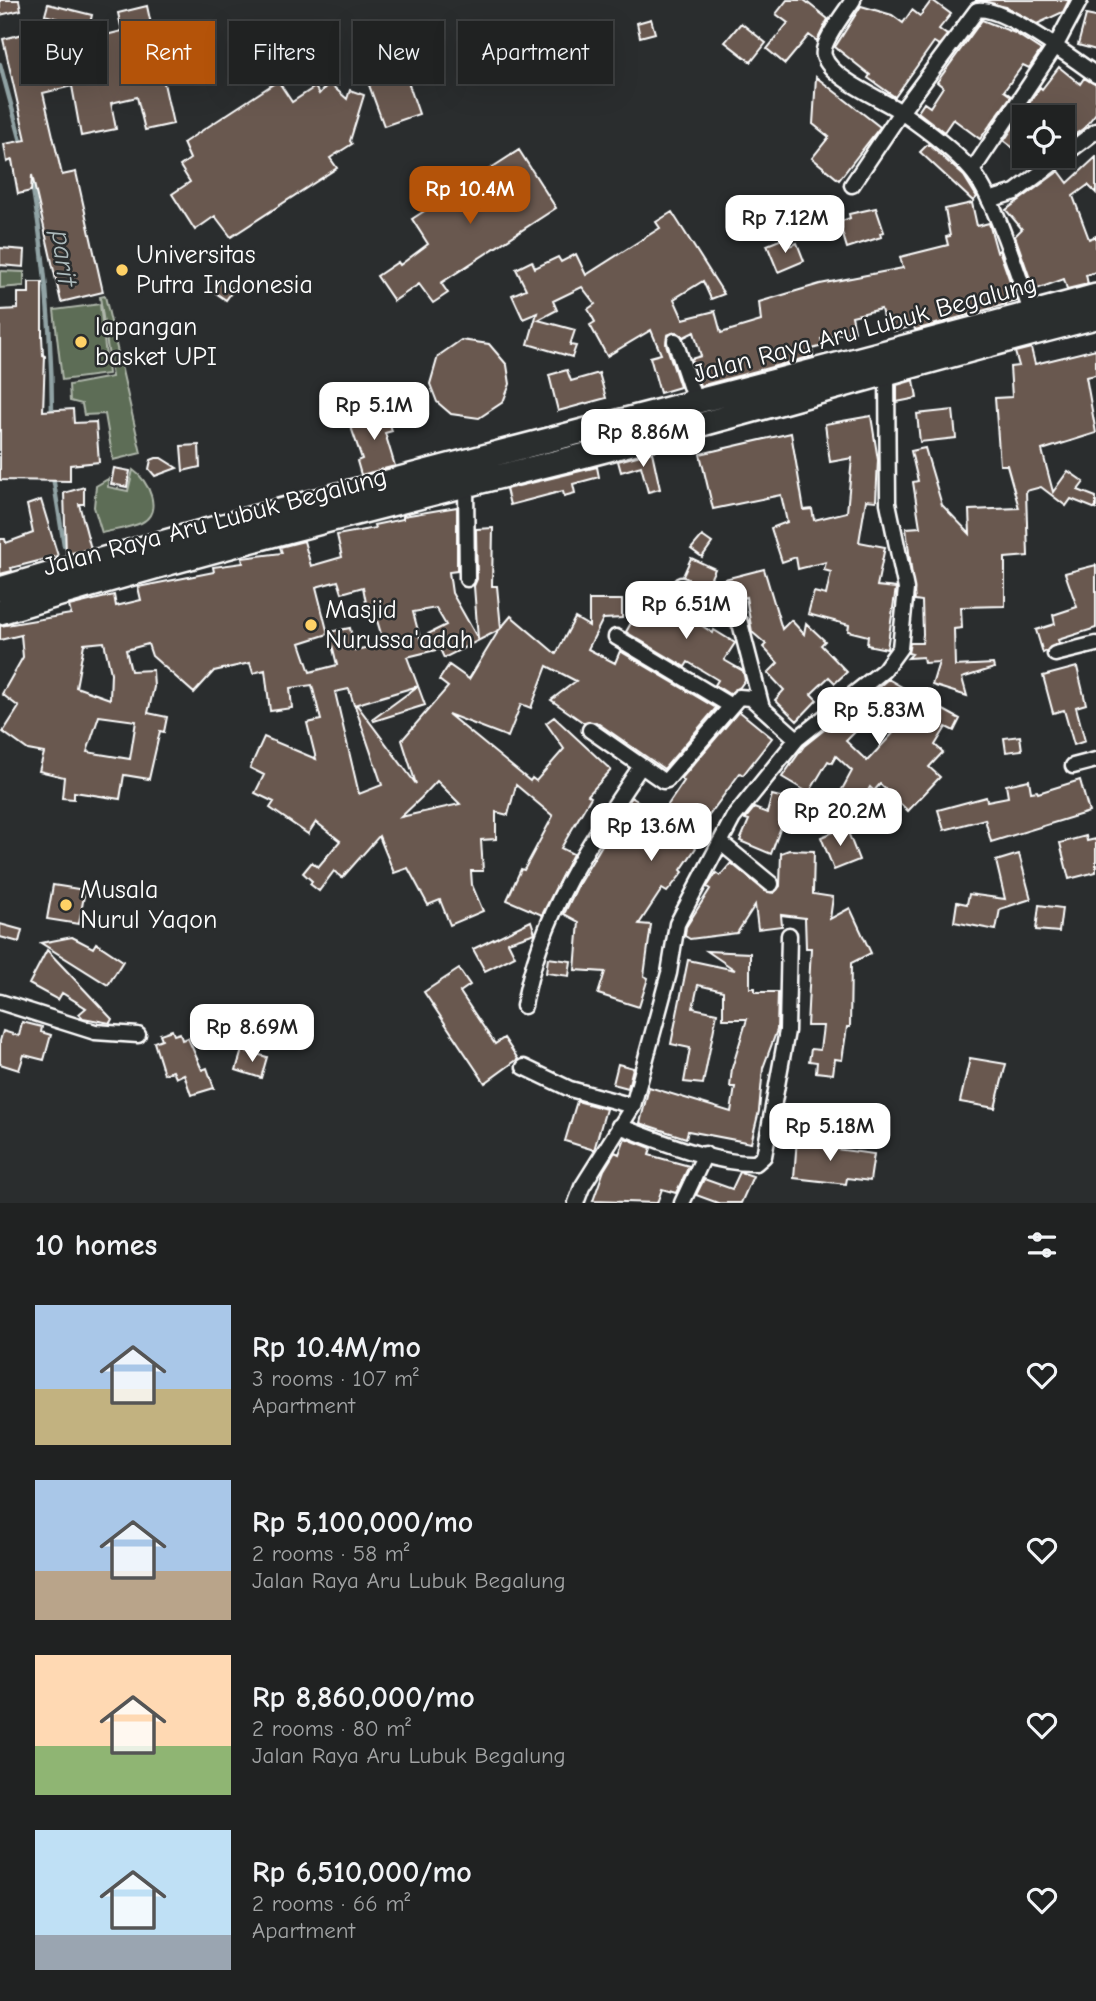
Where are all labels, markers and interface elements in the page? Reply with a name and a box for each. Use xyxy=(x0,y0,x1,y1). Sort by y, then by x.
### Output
chip: Buy xyxy=(21,21,107,84)
chip: Rent xyxy=(121,21,215,84)
chip: Filters xyxy=(229,21,339,84)
chip: New xyxy=(353,21,444,84)
chip: Apartment xyxy=(458,21,613,84)
map controls xyxy=(1012,105,1075,168)
button: locate xyxy=(1012,105,1075,168)
pin: Rp 10.4M xyxy=(398,166,542,226)
text: Rp 10.4M xyxy=(425,175,515,202)
pin: Rp 7.12M xyxy=(713,196,857,255)
text: Rp 7.12M xyxy=(741,204,829,231)
water label: parit xyxy=(45,227,84,290)
place label: Universitas Putra Indonesia xyxy=(136,240,313,300)
marker: Universitas Putra Indonesia xyxy=(114,262,130,278)
street label: Jalan Raya Aru Lubuk Begalung xyxy=(690,269,1040,389)
place label: lapangan basket UPI xyxy=(95,312,217,372)
marker: lapangan basket UPI xyxy=(73,334,89,350)
pin: Rp 5.1M xyxy=(309,382,439,442)
text: Rp 5.1M xyxy=(335,391,413,418)
pin: Rp 8.86M xyxy=(571,410,715,469)
text: Rp 8.86M xyxy=(597,418,689,445)
street label: Jalan Raya Aru Lubuk Begalung xyxy=(40,462,390,582)
pin: Rp 6.51M xyxy=(614,582,758,641)
text: Rp 6.51M xyxy=(641,590,731,617)
place label: Masjid Nurussa'adah xyxy=(325,595,474,655)
marker: Masjid Nurussa'adah xyxy=(303,617,319,633)
pin: Rp 5.83M xyxy=(807,688,951,747)
text: Rp 5.83M xyxy=(833,696,925,723)
pin: Rp 20.2M xyxy=(768,788,912,848)
text: Rp 20.2M xyxy=(794,797,886,824)
pin: Rp 13.6M xyxy=(579,804,723,863)
text: Rp 13.6M xyxy=(607,812,695,839)
place label: Musala Nurul Yaqon xyxy=(80,875,217,935)
marker: Musala Nurul Yaqon xyxy=(58,897,74,913)
pin: Rp 8.69M xyxy=(180,1004,324,1064)
text: Rp 8.69M xyxy=(206,1013,298,1040)
pin: Rp 5.18M xyxy=(758,1104,902,1163)
text: Rp 5.18M xyxy=(785,1112,875,1139)
icon: filters xyxy=(1023,1226,1061,1264)
text: 10 homes xyxy=(35,1228,157,1263)
text: Rp 10.4M/mo xyxy=(252,1330,421,1365)
icon: home xyxy=(91,1333,175,1417)
icon: heart xyxy=(1023,1356,1061,1394)
text: 3 rooms · 107 m² xyxy=(252,1365,419,1392)
text: Apartment xyxy=(252,1392,355,1419)
text: Rp 5,100,000/mo xyxy=(252,1505,473,1540)
icon: home xyxy=(91,1508,175,1592)
icon: heart xyxy=(1023,1531,1061,1569)
text: 2 rooms · 58 m² xyxy=(252,1540,410,1567)
text: Jalan Raya Aru Lubuk Begalung xyxy=(252,1567,566,1594)
text: Rp 8,860,000/mo xyxy=(252,1680,475,1715)
icon: home xyxy=(91,1683,175,1767)
icon: heart xyxy=(1023,1706,1061,1744)
text: 2 rooms · 80 m² xyxy=(252,1715,411,1742)
text: Jalan Raya Aru Lubuk Begalung xyxy=(252,1742,566,1769)
text: Rp 6,510,000/mo xyxy=(252,1855,472,1890)
icon: home xyxy=(91,1858,175,1942)
icon: heart xyxy=(1023,1881,1061,1919)
text: 2 rooms · 66 m² xyxy=(252,1890,410,1917)
text: Apartment xyxy=(252,1917,355,1944)

